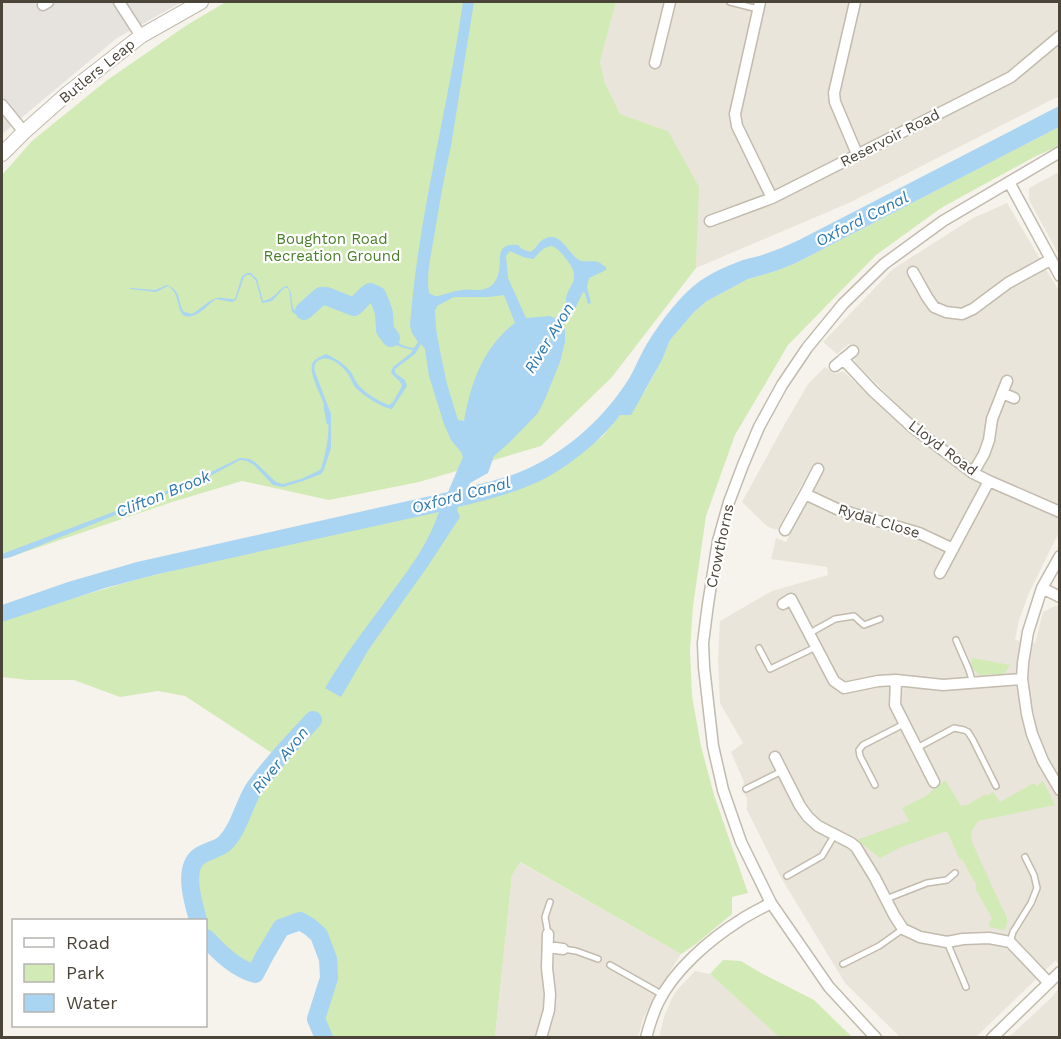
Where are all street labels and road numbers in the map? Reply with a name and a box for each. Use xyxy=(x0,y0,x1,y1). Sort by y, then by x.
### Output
street label: Butlers Leap xyxy=(55,35,139,107)
street label: Reservoir Road xyxy=(837,105,943,171)
street label: Lloyd Road xyxy=(905,416,981,480)
street label: Rydal Close xyxy=(836,500,922,542)
street label: Crowthorns xyxy=(702,502,738,590)

